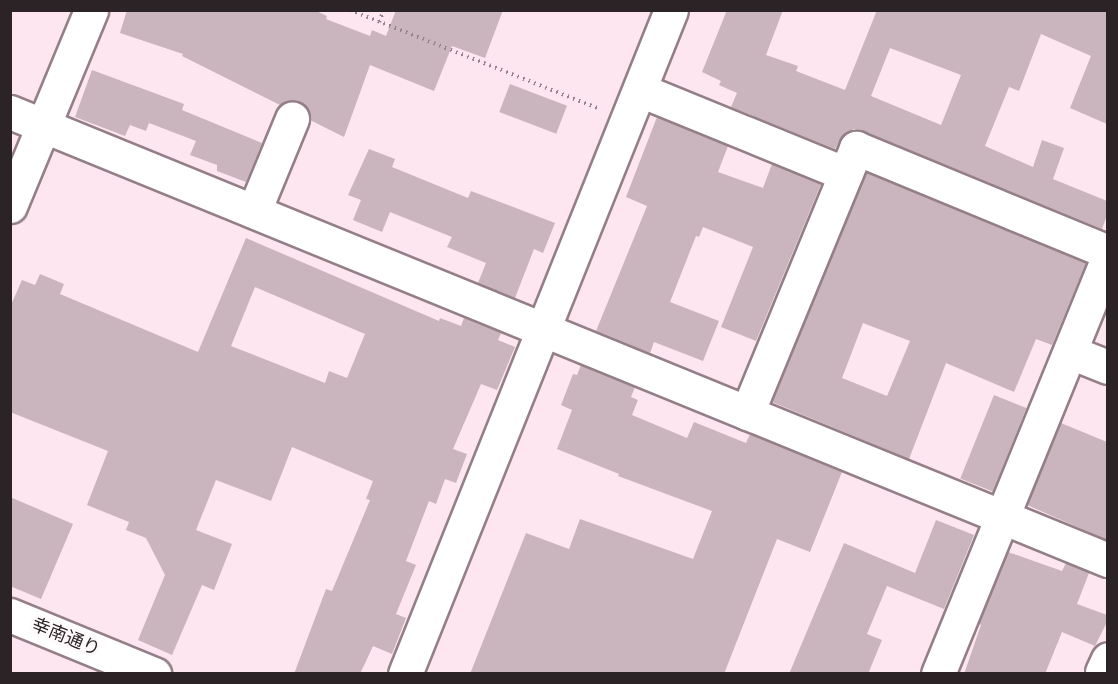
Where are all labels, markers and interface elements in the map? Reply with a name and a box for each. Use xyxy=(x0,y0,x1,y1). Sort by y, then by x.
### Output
street label: 幸南通り xyxy=(29,614,103,660)

